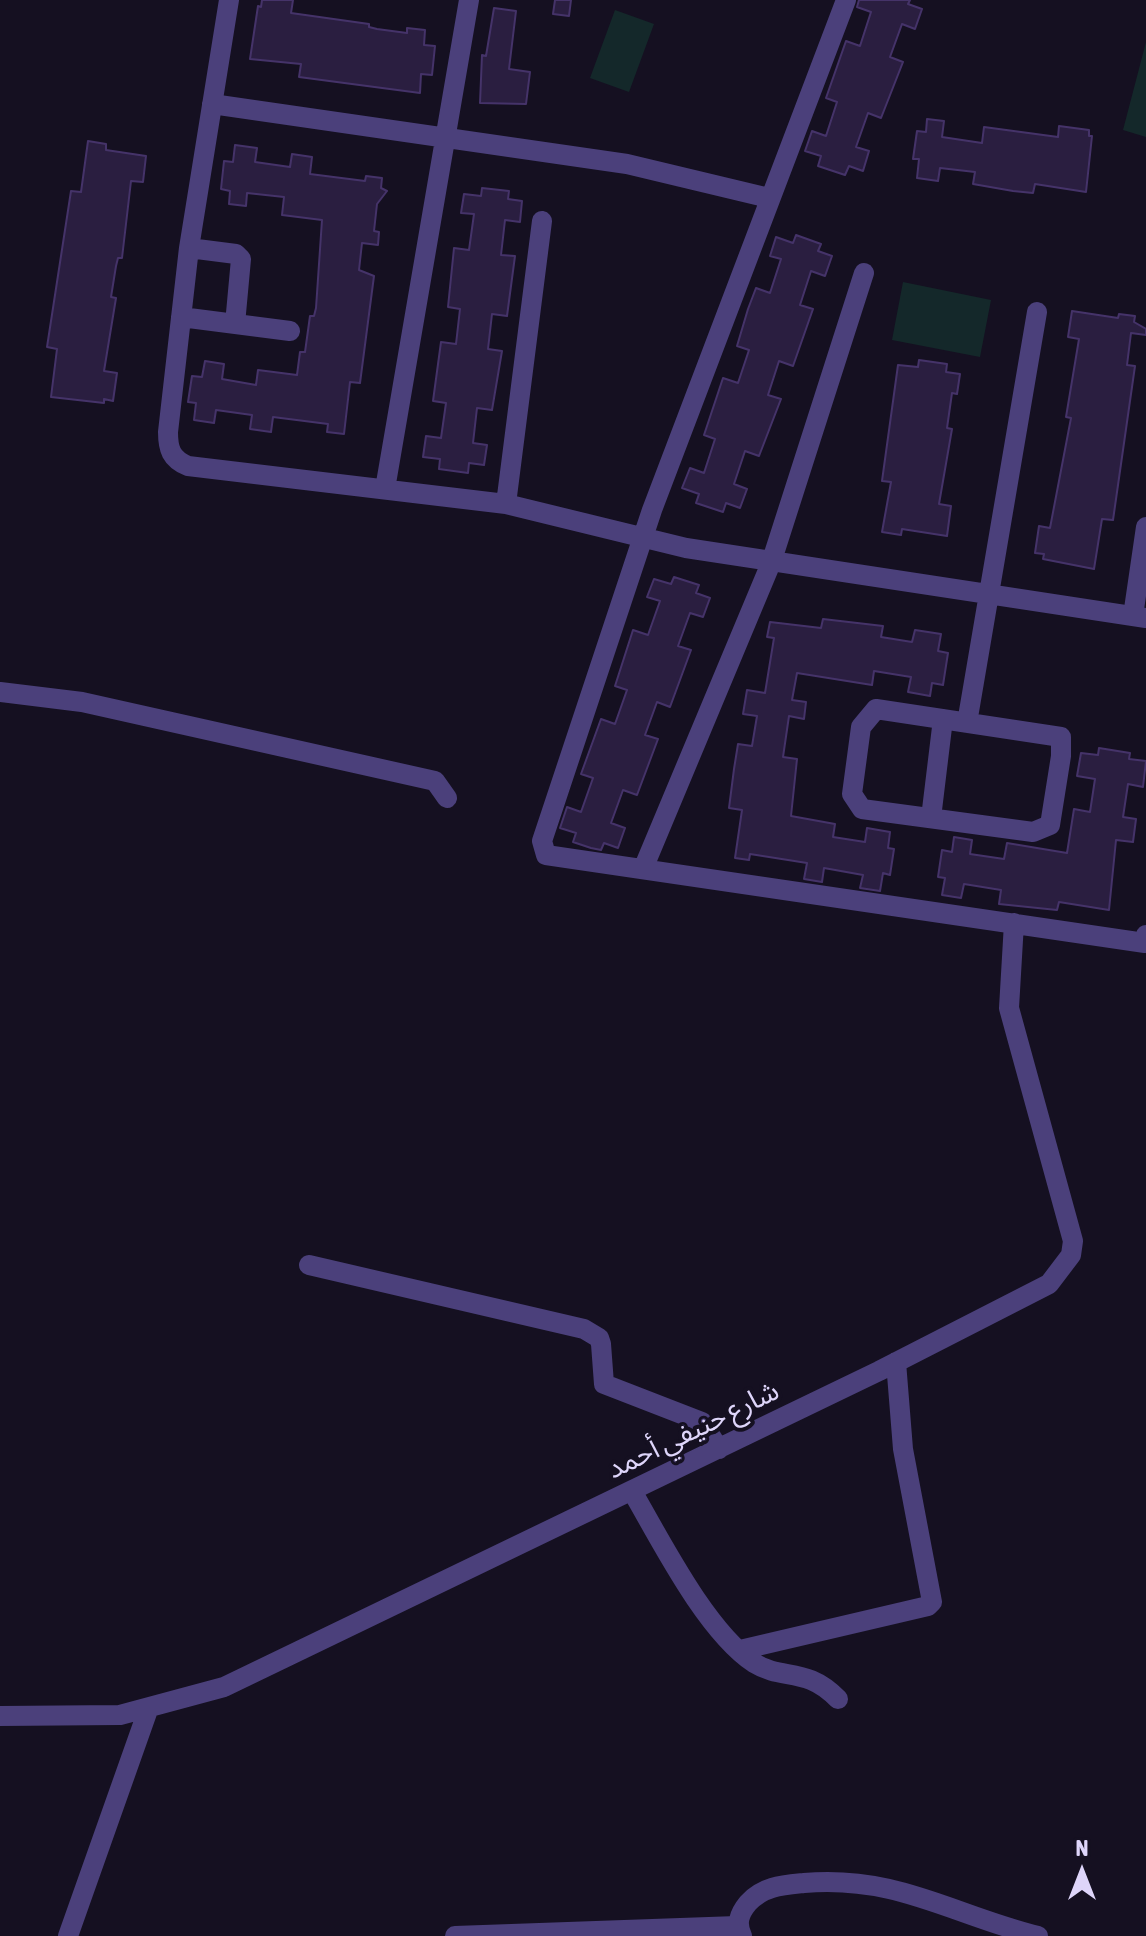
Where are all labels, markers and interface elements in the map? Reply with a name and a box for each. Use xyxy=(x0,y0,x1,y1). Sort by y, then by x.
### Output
street label: شارع حنيفي أحمد xyxy=(601,1374,785,1486)
north arrow xyxy=(1042,1832,1122,1912)
text: N xyxy=(1076,1835,1088,1861)

